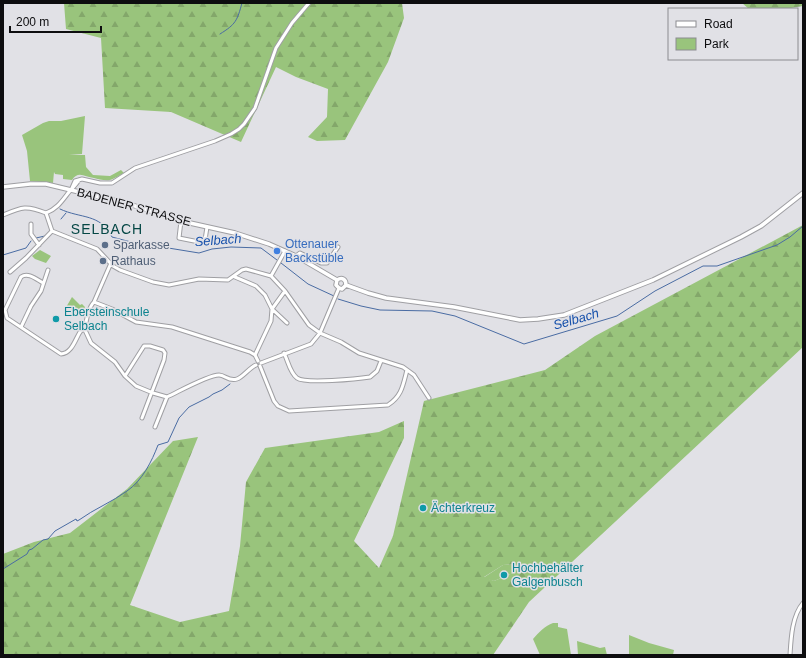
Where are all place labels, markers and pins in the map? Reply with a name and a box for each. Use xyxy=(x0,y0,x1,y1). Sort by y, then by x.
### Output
place label: Ottenauer Backstüble xyxy=(285,237,344,265)
place label: Sparkasse xyxy=(113,238,170,252)
marker: Sparkasse xyxy=(100,240,110,250)
marker: Ottenauer Backstüble xyxy=(272,246,282,256)
place label: Rathaus xyxy=(111,254,156,268)
marker: Rathaus xyxy=(98,256,108,266)
place label: Ebersteinschule Selbach xyxy=(64,305,150,333)
marker: Ebersteinschule Selbach xyxy=(51,314,61,324)
place label: Ächterkreuz xyxy=(431,501,495,515)
marker: Ächterkreuz xyxy=(418,503,428,513)
place label: Hochbehälter Galgenbusch xyxy=(512,561,583,589)
marker: Hochbehälter Galgenbusch xyxy=(499,570,509,580)

